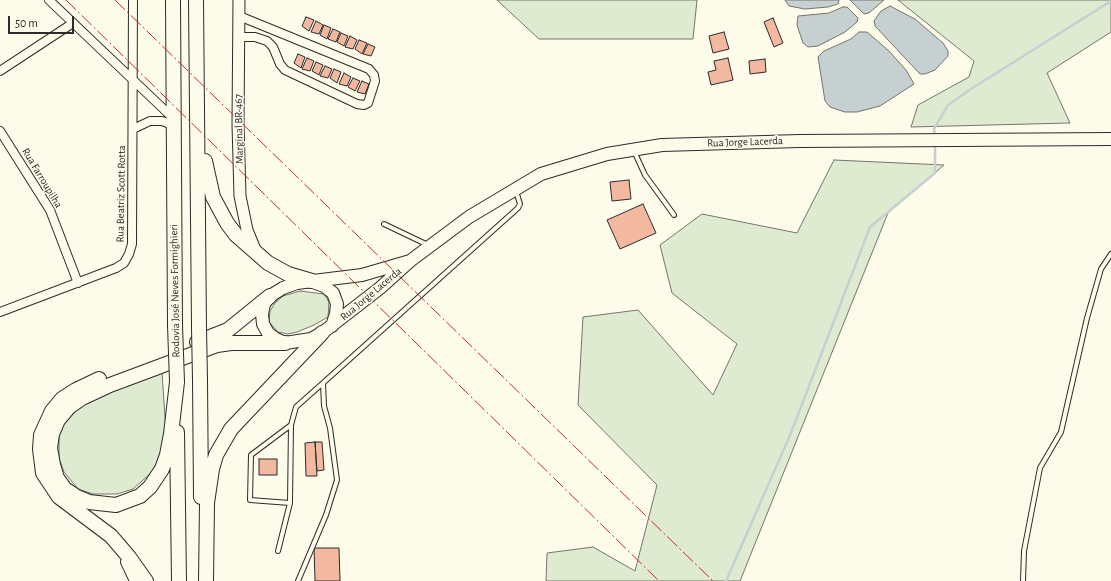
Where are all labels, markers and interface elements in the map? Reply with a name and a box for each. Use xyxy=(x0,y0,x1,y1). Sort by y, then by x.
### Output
scale bar xyxy=(10,8,76,34)
text: 50 m xyxy=(15,17,38,29)
street label: Marginal BR-467 xyxy=(232,94,246,164)
street label: Rua Jorge Lacerda xyxy=(707,134,783,150)
street label: Rua Beatriz Scott Rotta xyxy=(114,145,128,243)
street label: Rua Farroupilha xyxy=(19,146,65,210)
street label: Rodovia José Neves Formighieri xyxy=(167,224,183,358)
street label: Rua Jorge Lacerda xyxy=(338,265,404,323)

